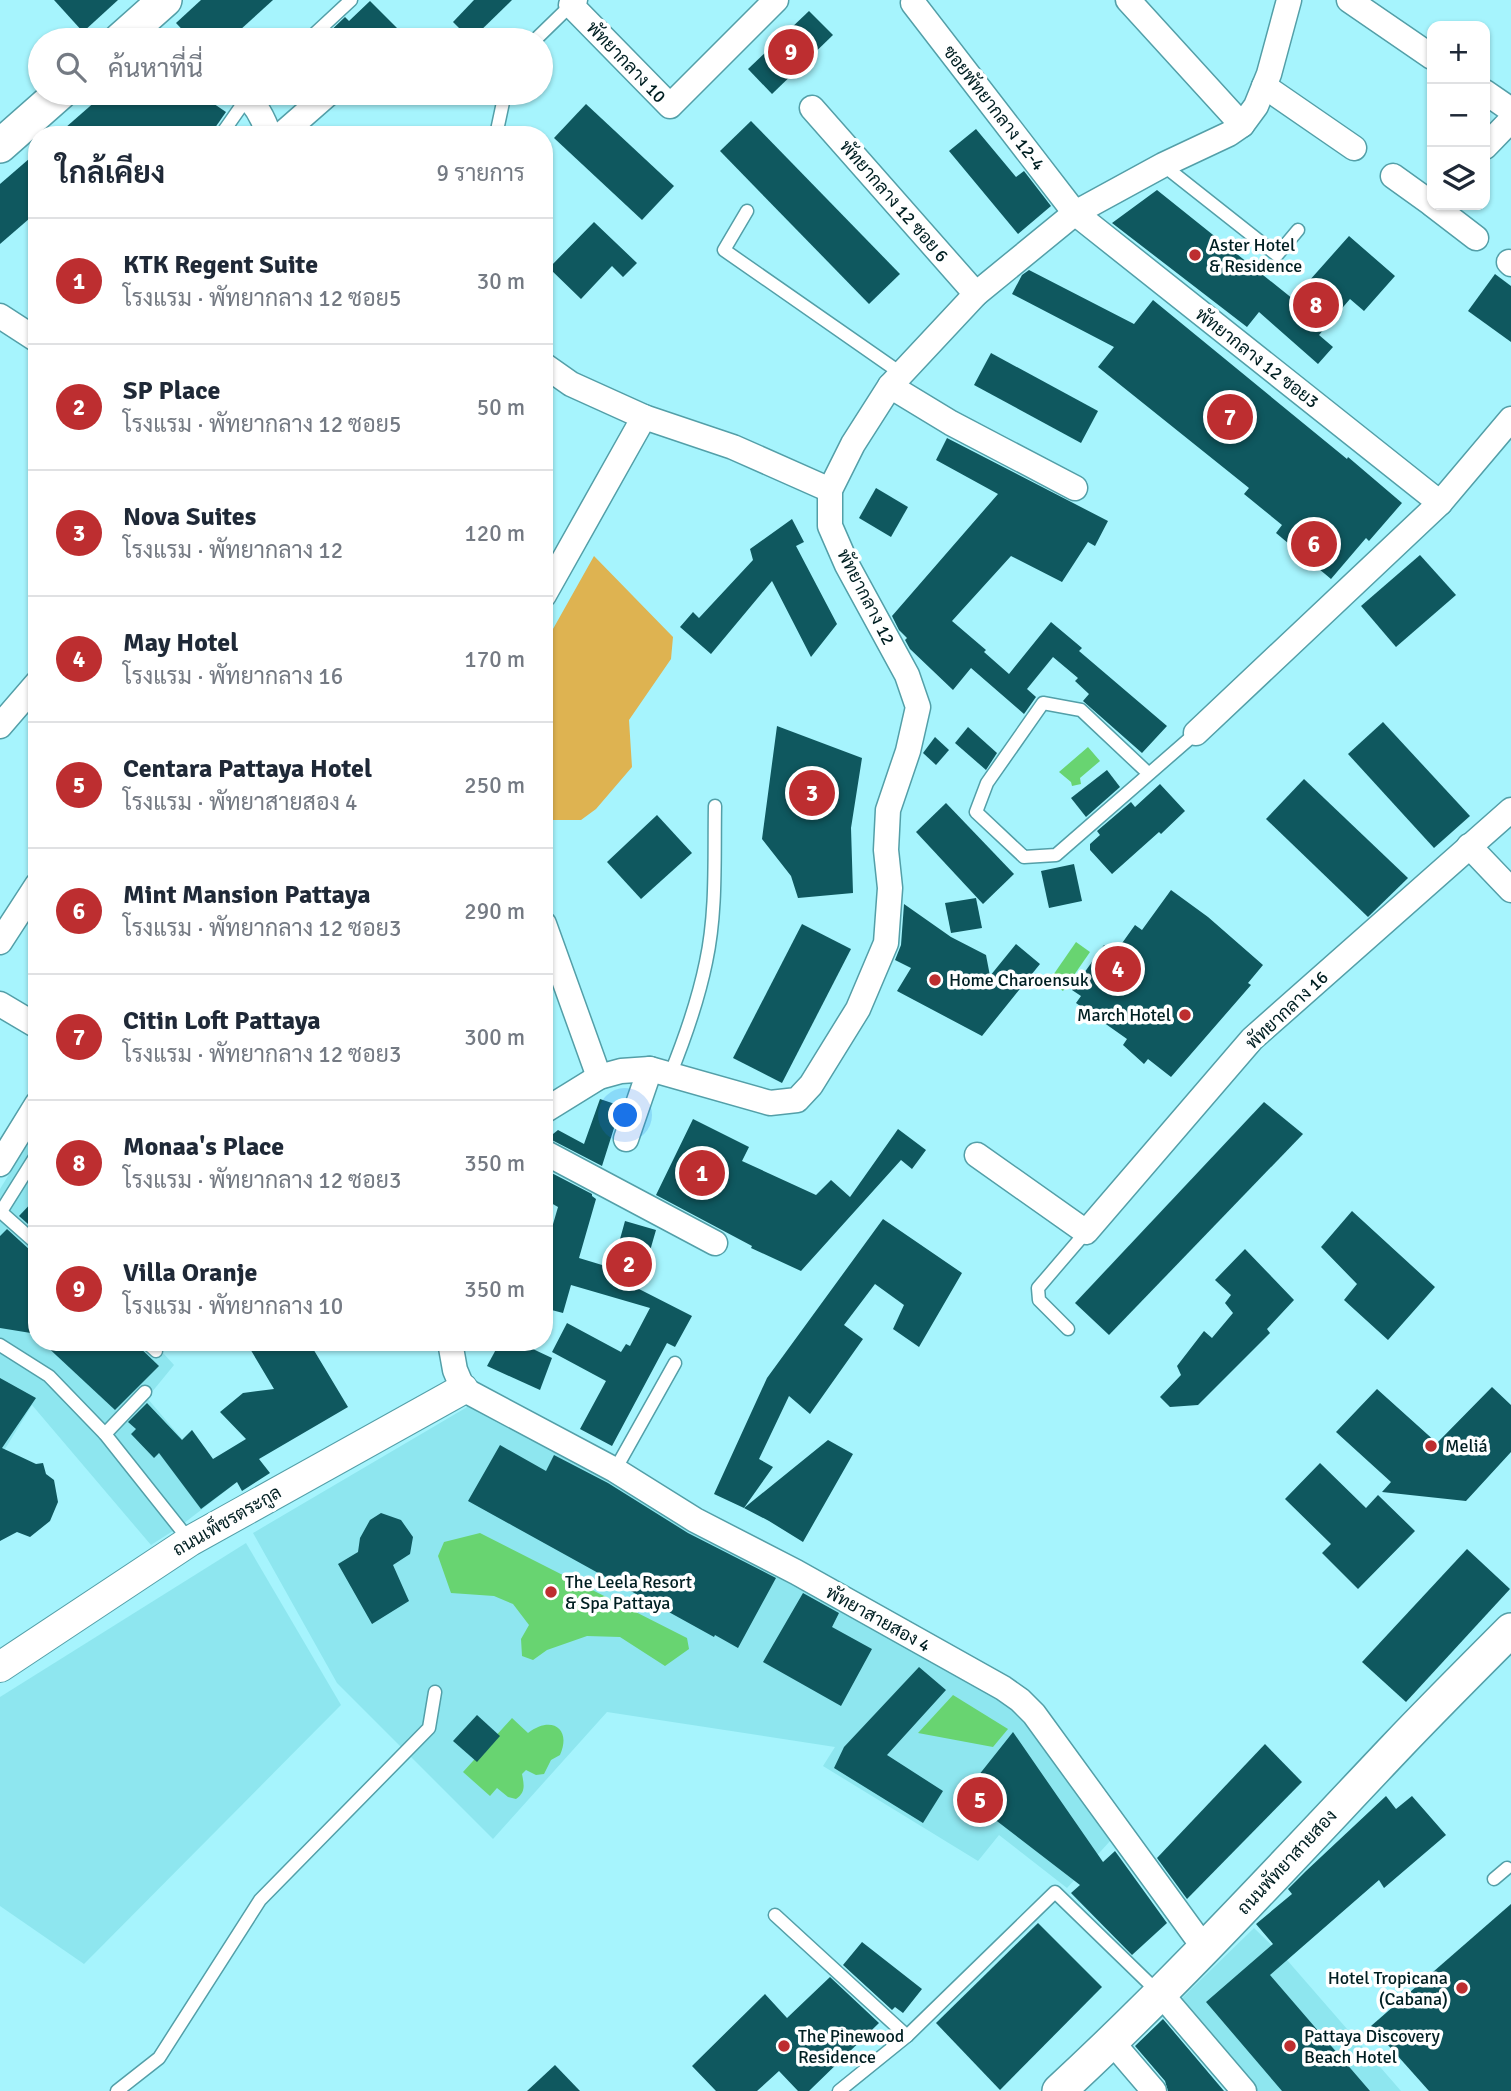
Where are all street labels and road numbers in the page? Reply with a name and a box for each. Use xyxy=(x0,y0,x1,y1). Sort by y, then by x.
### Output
street label: พัทยากลาง 10 xyxy=(582,17,670,107)
street label: ซอยพัทยากลาง 12-4 xyxy=(938,41,1050,175)
street label: พัทยากลาง 12 ซอย 6 xyxy=(835,135,953,267)
street label: พัทยากลาง 12 ซอย3 xyxy=(1191,303,1323,413)
street label: พัทยากลาง 12 xyxy=(832,545,900,649)
street label: พัทยากลาง 16 xyxy=(1241,966,1333,1054)
street label: ถนนเพ็ชรตระกูล xyxy=(167,1478,286,1563)
street label: พัทยาสายสอง 4 xyxy=(822,1581,934,1657)
street label: ถนนพัทยาสายสอง xyxy=(1233,1805,1341,1919)

